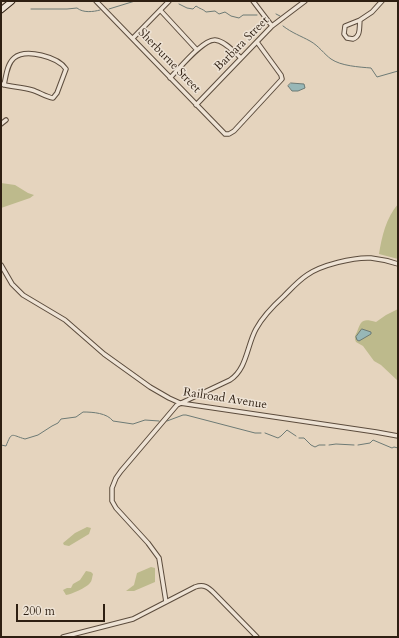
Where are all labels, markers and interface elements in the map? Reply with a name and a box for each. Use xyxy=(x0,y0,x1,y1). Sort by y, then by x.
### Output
street label: Barbara Street xyxy=(212,14,272,74)
street label: Sherburne Street xyxy=(135,26,203,96)
street label: Railroad Avenue xyxy=(182,385,268,413)
scale bar xyxy=(18,596,107,622)
text: 200 m xyxy=(23,603,55,619)

